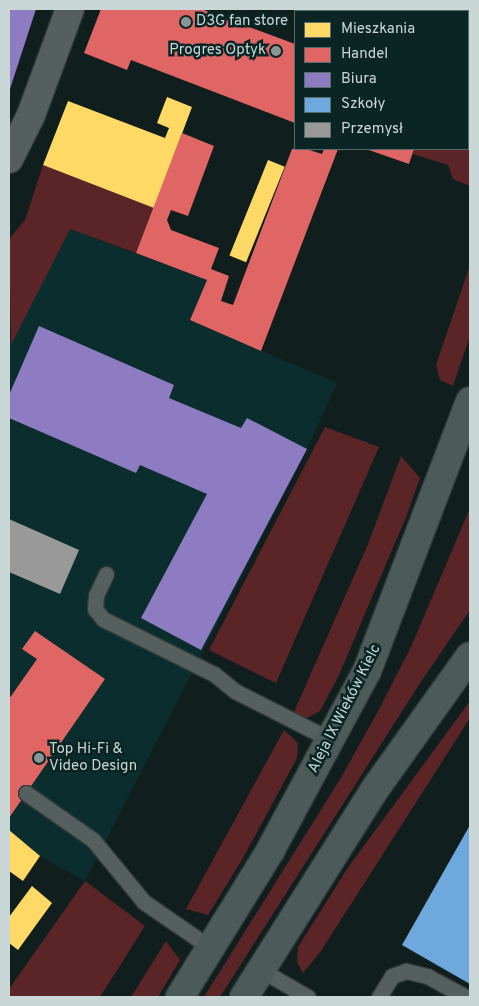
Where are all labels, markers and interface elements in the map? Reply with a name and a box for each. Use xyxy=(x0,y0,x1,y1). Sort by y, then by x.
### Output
legend xyxy=(294,10,469,150)
place label: D3G fan store xyxy=(196,13,288,31)
marker: D3G fan store xyxy=(180,16,192,28)
text: Mieszkania xyxy=(341,20,415,39)
place label: Progres Optyk xyxy=(169,42,266,60)
marker: Progres Optyk xyxy=(270,45,282,57)
text: Handel xyxy=(341,45,388,64)
text: Biura xyxy=(341,70,377,89)
text: Szkoły xyxy=(341,95,385,114)
text: Przemysł xyxy=(341,120,403,139)
street label: Aleja IX Wieków Kielc xyxy=(305,642,385,776)
place label: Top Hi-Fi & Video Design xyxy=(49,740,137,775)
marker: Top Hi-Fi & Video Design xyxy=(33,752,45,764)

